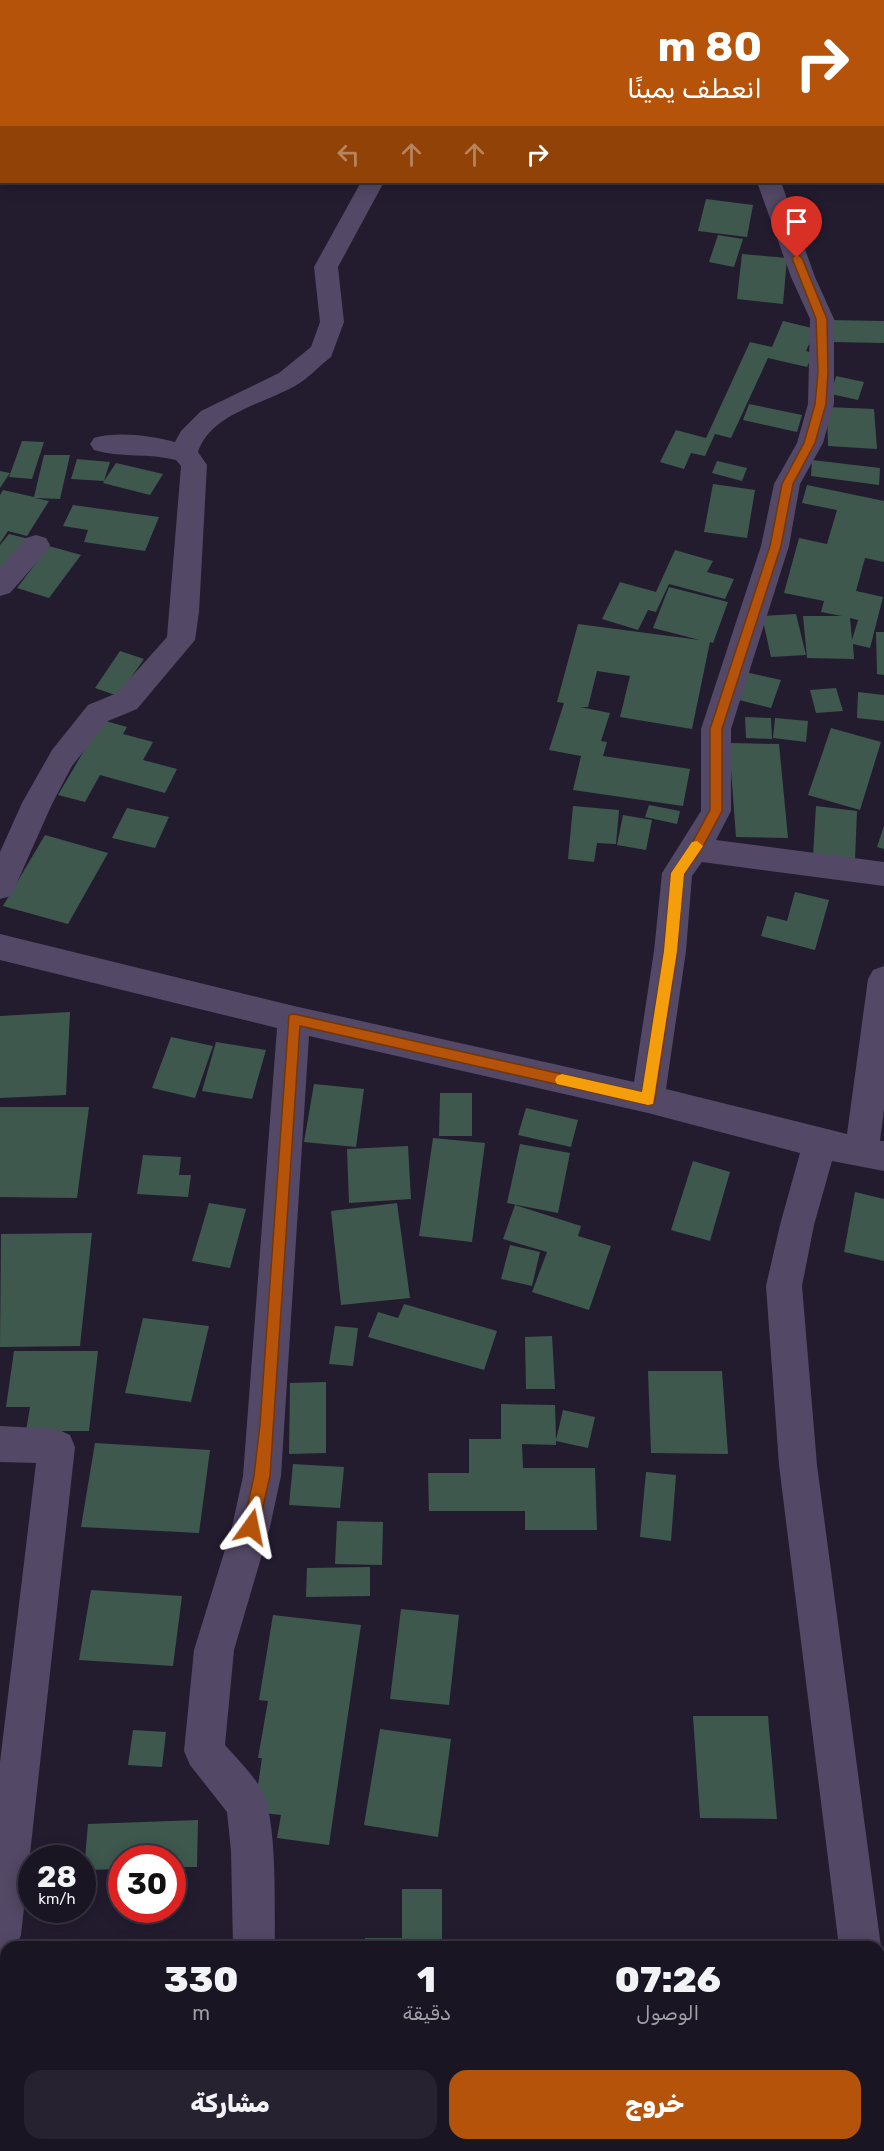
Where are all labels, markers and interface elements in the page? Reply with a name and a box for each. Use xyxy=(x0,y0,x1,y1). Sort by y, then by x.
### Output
text: 80 m xyxy=(658,22,762,72)
icon: right xyxy=(783,24,861,102)
text: انعطف يمينًا xyxy=(627,73,762,105)
icon: left xyxy=(332,138,365,171)
icon: ahead xyxy=(395,138,428,171)
icon: ahead xyxy=(458,138,491,171)
icon: right xyxy=(521,138,554,171)
pin xyxy=(771,196,822,258)
icon: arrive xyxy=(780,205,813,238)
position arrow xyxy=(219,1495,283,1559)
speed limit sign: 30 xyxy=(108,1845,186,1923)
text: 28 xyxy=(37,1859,77,1895)
text: km/h xyxy=(38,1890,76,1908)
text: 330 xyxy=(164,1958,238,2001)
text: 1 xyxy=(417,1958,436,2001)
text: 07:26 xyxy=(615,1958,721,2001)
text: m xyxy=(192,2001,210,2025)
text: دقيقة xyxy=(402,2001,451,2025)
text: الوصول xyxy=(636,2001,699,2025)
button: مشاركة xyxy=(24,2070,437,2139)
button: خروج xyxy=(449,2070,861,2139)

